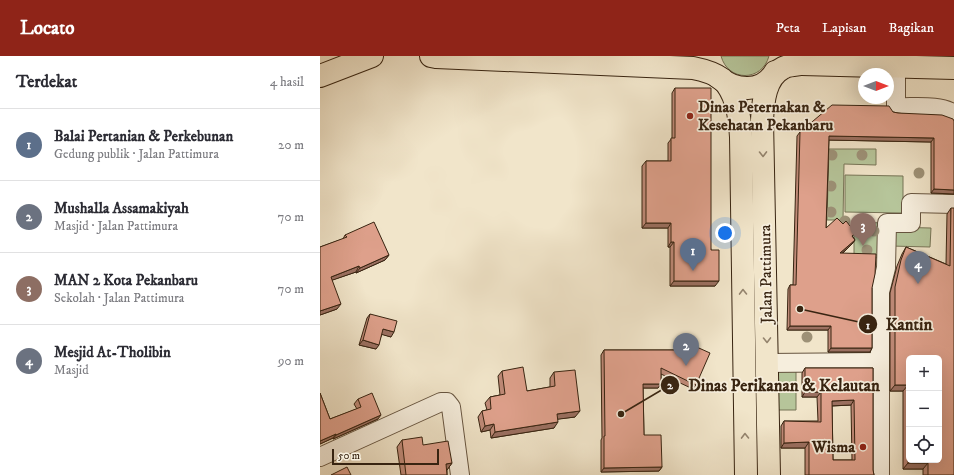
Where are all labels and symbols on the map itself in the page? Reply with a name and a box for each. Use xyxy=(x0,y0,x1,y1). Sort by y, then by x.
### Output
north arrow xyxy=(858,68,894,104)
place label: Dinas Peternakan & Kesehatan Pekanbaru xyxy=(698,97,834,135)
marker: Dinas Peternakan & Kesehatan Pekanbaru xyxy=(685,111,695,121)
one-way arrow xyxy=(759,151,767,157)
pin: 3 xyxy=(850,213,876,246)
your location xyxy=(715,223,735,243)
street label: Jalan Pattimura xyxy=(755,224,777,326)
pin: 1 xyxy=(680,238,706,271)
pin: 4 xyxy=(905,251,931,284)
one-way arrow xyxy=(739,289,747,295)
callout: Kantin xyxy=(858,310,940,339)
text: Kantin xyxy=(886,314,932,336)
text: 1 xyxy=(866,318,871,333)
pin: 2 xyxy=(673,333,699,366)
one-way arrow xyxy=(763,337,771,343)
callout: Dinas Perikanan & Kelautan xyxy=(660,370,887,399)
text: Dinas Perikanan & Kelautan xyxy=(688,375,880,397)
text: 2 xyxy=(667,378,674,393)
one-way arrow xyxy=(741,433,749,439)
place label: Wisma xyxy=(811,437,856,457)
marker: Wisma xyxy=(858,442,868,452)
scale bar xyxy=(332,447,439,466)

